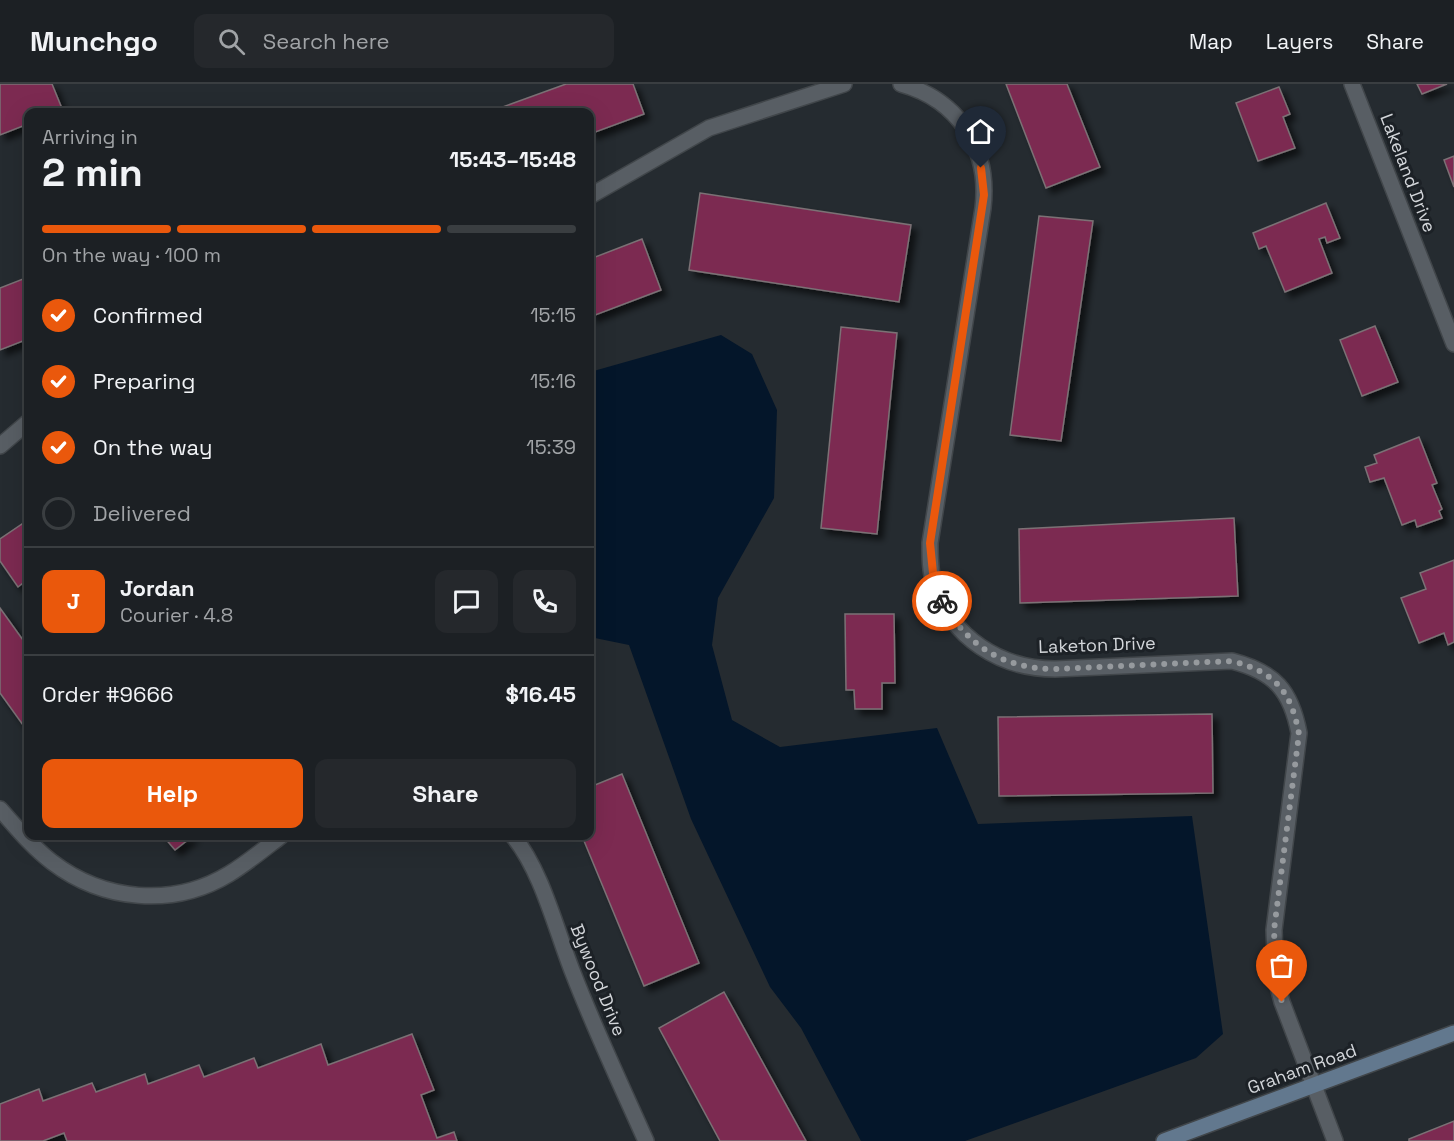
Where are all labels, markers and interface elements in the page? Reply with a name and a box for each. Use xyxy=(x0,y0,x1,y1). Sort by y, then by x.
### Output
search box xyxy=(194,14,614,68)
text: Munchgo xyxy=(30,23,158,59)
icon: search xyxy=(215,25,248,58)
text: Search here xyxy=(263,27,390,55)
text: Map xyxy=(1189,28,1233,55)
text: Layers xyxy=(1266,28,1333,55)
text: Share xyxy=(1366,28,1424,55)
pin xyxy=(955,106,1006,168)
street label: Lakeland Drive xyxy=(1375,110,1442,235)
icon: home xyxy=(964,115,997,148)
text: Arriving in xyxy=(42,124,138,150)
text: 15:43–15:48 xyxy=(449,145,576,173)
text: 2 min xyxy=(42,148,143,197)
text: On the way · 100 m xyxy=(42,242,221,268)
icon: check xyxy=(42,299,75,332)
text: Confirmed xyxy=(93,301,203,329)
text: 15:15 xyxy=(530,302,576,328)
icon: check xyxy=(42,365,75,398)
text: Preparing xyxy=(93,367,195,395)
text: 15:16 xyxy=(530,368,576,394)
icon: check xyxy=(42,431,75,464)
text: On the way xyxy=(93,433,212,461)
text: 15:39 xyxy=(526,434,576,460)
text: Delivered xyxy=(93,499,191,527)
button: chat xyxy=(435,570,498,633)
button: phone xyxy=(513,570,576,633)
courier xyxy=(912,571,972,631)
text: Jordan xyxy=(120,574,195,602)
icon: bike xyxy=(926,585,959,618)
text: J xyxy=(67,587,80,615)
text: Courier · 4.8 xyxy=(120,602,233,628)
street label: Laketon Drive xyxy=(1038,631,1156,658)
text: Order #9666 xyxy=(42,680,173,708)
text: $16.45 xyxy=(505,680,576,708)
button: Help xyxy=(42,759,303,828)
button: Share xyxy=(315,759,576,828)
street label: Bywood Drive xyxy=(566,920,631,1039)
pin xyxy=(1256,940,1307,1002)
icon: bag xyxy=(1265,949,1298,982)
street label: Graham Road xyxy=(1244,1038,1360,1099)

